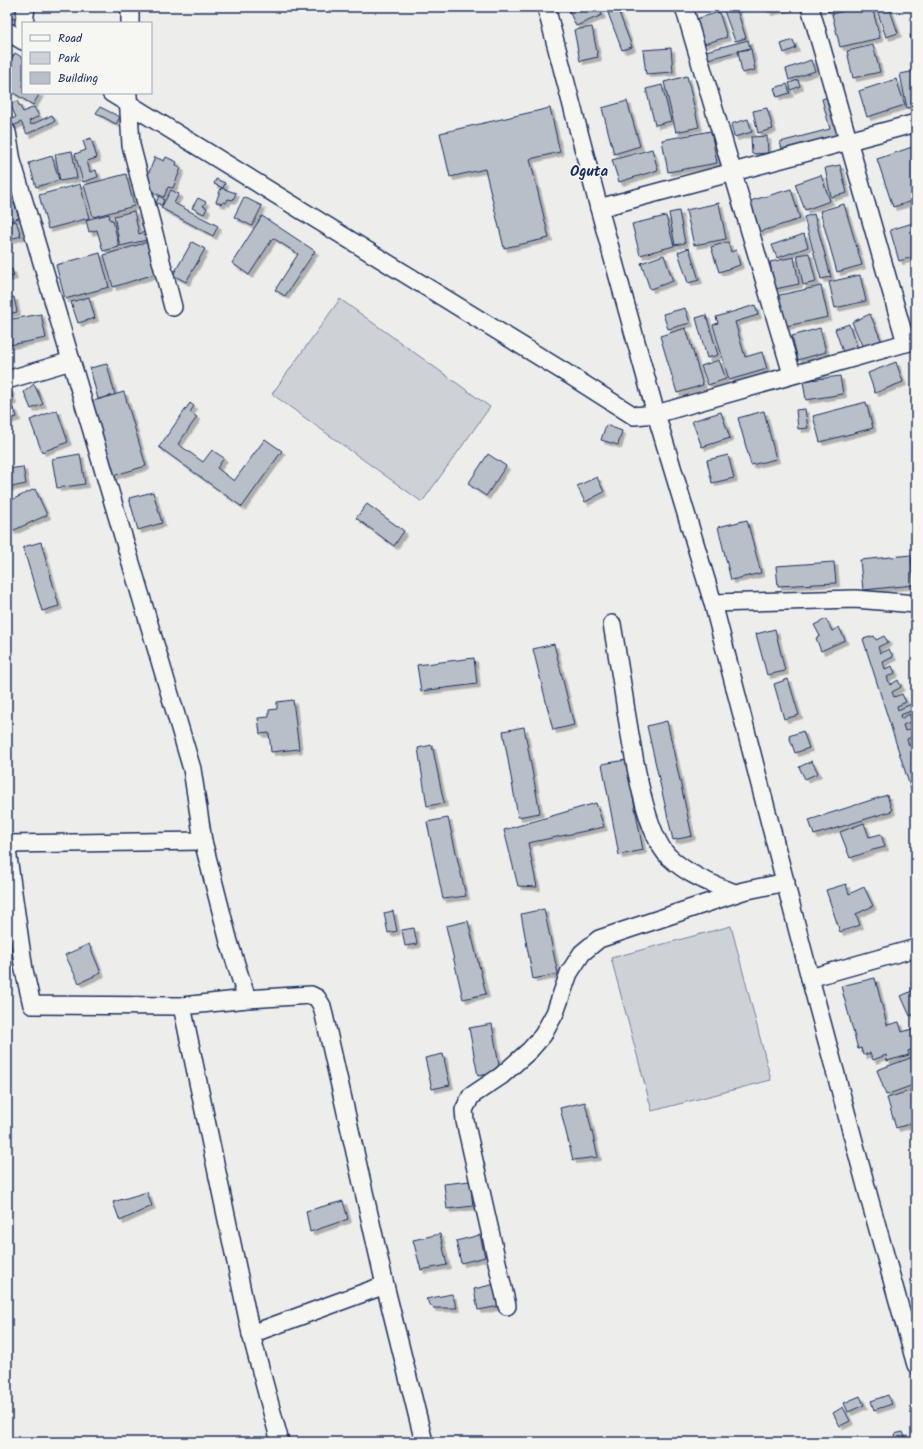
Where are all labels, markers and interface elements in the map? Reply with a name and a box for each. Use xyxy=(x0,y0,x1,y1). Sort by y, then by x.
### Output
legend xyxy=(22,22,152,94)
text: Road xyxy=(58,29,83,48)
text: Park xyxy=(58,49,80,68)
text: Building xyxy=(58,69,98,88)
district label: Oguta xyxy=(570,160,608,184)

